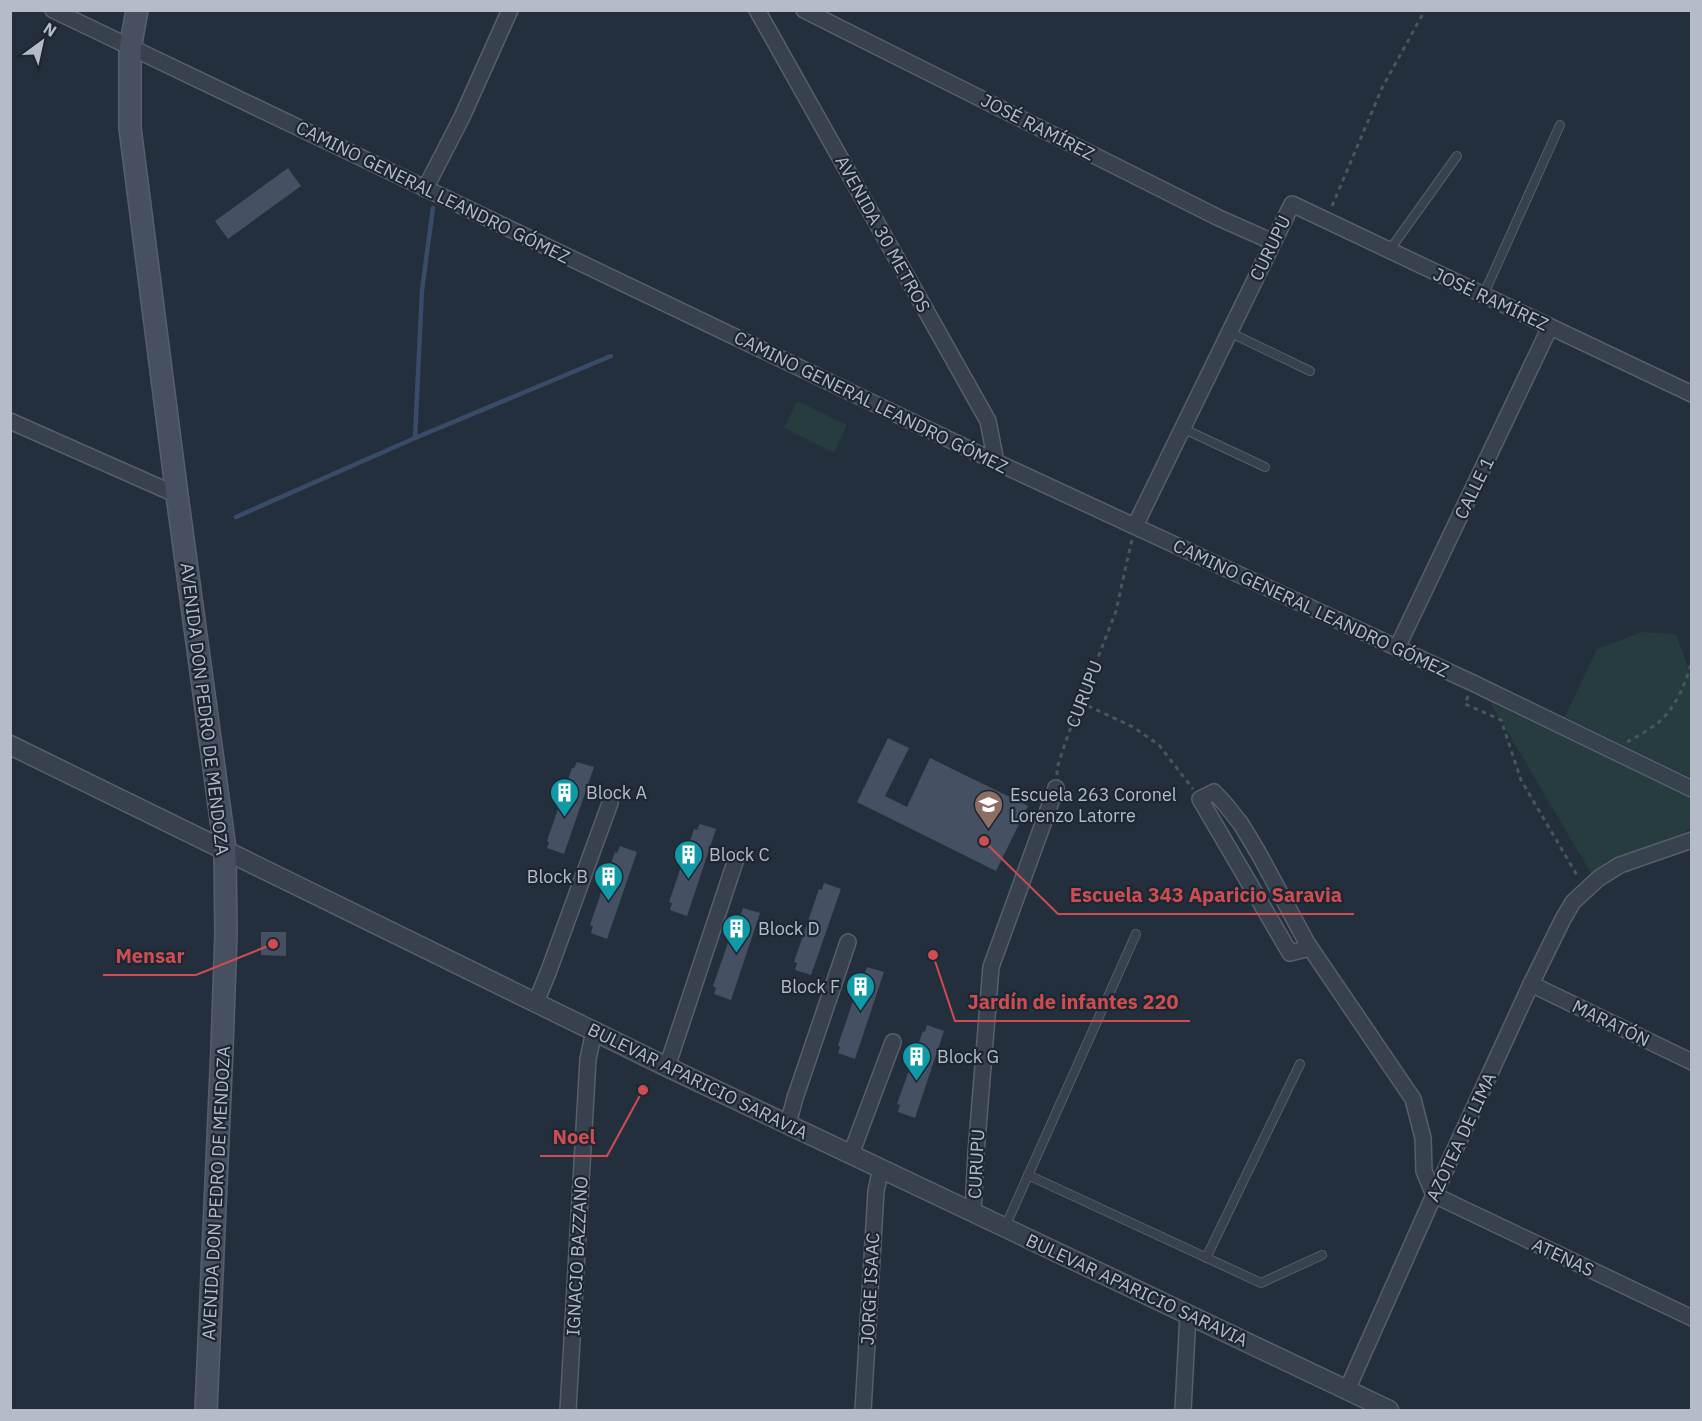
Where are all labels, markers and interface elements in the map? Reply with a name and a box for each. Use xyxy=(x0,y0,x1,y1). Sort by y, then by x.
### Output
north arrow xyxy=(12,12,72,72)
text: N xyxy=(40,18,60,41)
street label: JOSÉ RAMÍREZ xyxy=(977,89,1099,165)
street label: CAMINO GENERAL LEANDRO GÓMEZ xyxy=(292,116,574,268)
street label: AVENIDA 30 METROS xyxy=(830,152,936,316)
street label: CURUPU xyxy=(1244,211,1296,285)
street label: JOSÉ RAMÍREZ xyxy=(1430,262,1552,336)
street label: CAMINO GENERAL LEANDRO GÓMEZ xyxy=(730,326,1012,478)
street label: CALLE 1 xyxy=(1449,453,1499,523)
street label: CAMINO GENERAL LEANDRO GÓMEZ xyxy=(1169,534,1453,682)
street label: AVENIDA DON PEDRO DE MENDOZA xyxy=(176,561,234,857)
street label: CURUPU xyxy=(1061,657,1107,731)
building icon: Block A xyxy=(549,776,581,818)
place label: Block A xyxy=(586,781,648,804)
place label: Escuela 263 Coronel Lorenzo Latorre xyxy=(1010,783,1177,827)
school or university icon: Escuela 263 Coronel Lorenzo Latorre xyxy=(973,788,1005,830)
building icon: Block C xyxy=(672,838,704,880)
place label: Block C xyxy=(709,843,770,866)
building icon: Block B xyxy=(593,860,625,902)
place label: Block B xyxy=(527,865,588,888)
callout: Escuela 343 Aparicio Saravia xyxy=(1058,876,1354,914)
text: Escuela 343 Aparicio Saravia xyxy=(1070,881,1342,908)
building icon: Block D xyxy=(721,912,753,954)
place label: Block D xyxy=(758,917,820,940)
callout: Mensar xyxy=(103,937,196,975)
text: Mensar xyxy=(115,942,185,969)
building icon: Block F xyxy=(845,970,877,1012)
place label: Block F xyxy=(780,975,840,998)
callout: Jardín de infantes 220 xyxy=(955,983,1190,1021)
text: Jardín de infantes 220 xyxy=(968,988,1178,1015)
street label: MARATÓN xyxy=(1568,994,1654,1052)
street label: BULEVAR APARICIO SARAVIA xyxy=(584,1018,812,1145)
building icon: Block G xyxy=(900,1040,932,1082)
street label: AVENIDA DON PEDRO DE MENDOZA xyxy=(197,1045,235,1341)
place label: Block G xyxy=(937,1045,999,1068)
street label: AZOTEA DE LIMA xyxy=(1421,1068,1501,1205)
callout: Noel xyxy=(540,1118,607,1156)
text: Noel xyxy=(552,1123,596,1150)
street label: CURUPU xyxy=(963,1128,989,1200)
street label: IGNACIO BAZZANO xyxy=(561,1175,593,1337)
street label: BULEVAR APARICIO SARAVIA xyxy=(1022,1228,1252,1352)
street label: JORGE ISAAC xyxy=(856,1232,884,1346)
street label: ATENAS xyxy=(1528,1233,1598,1281)

